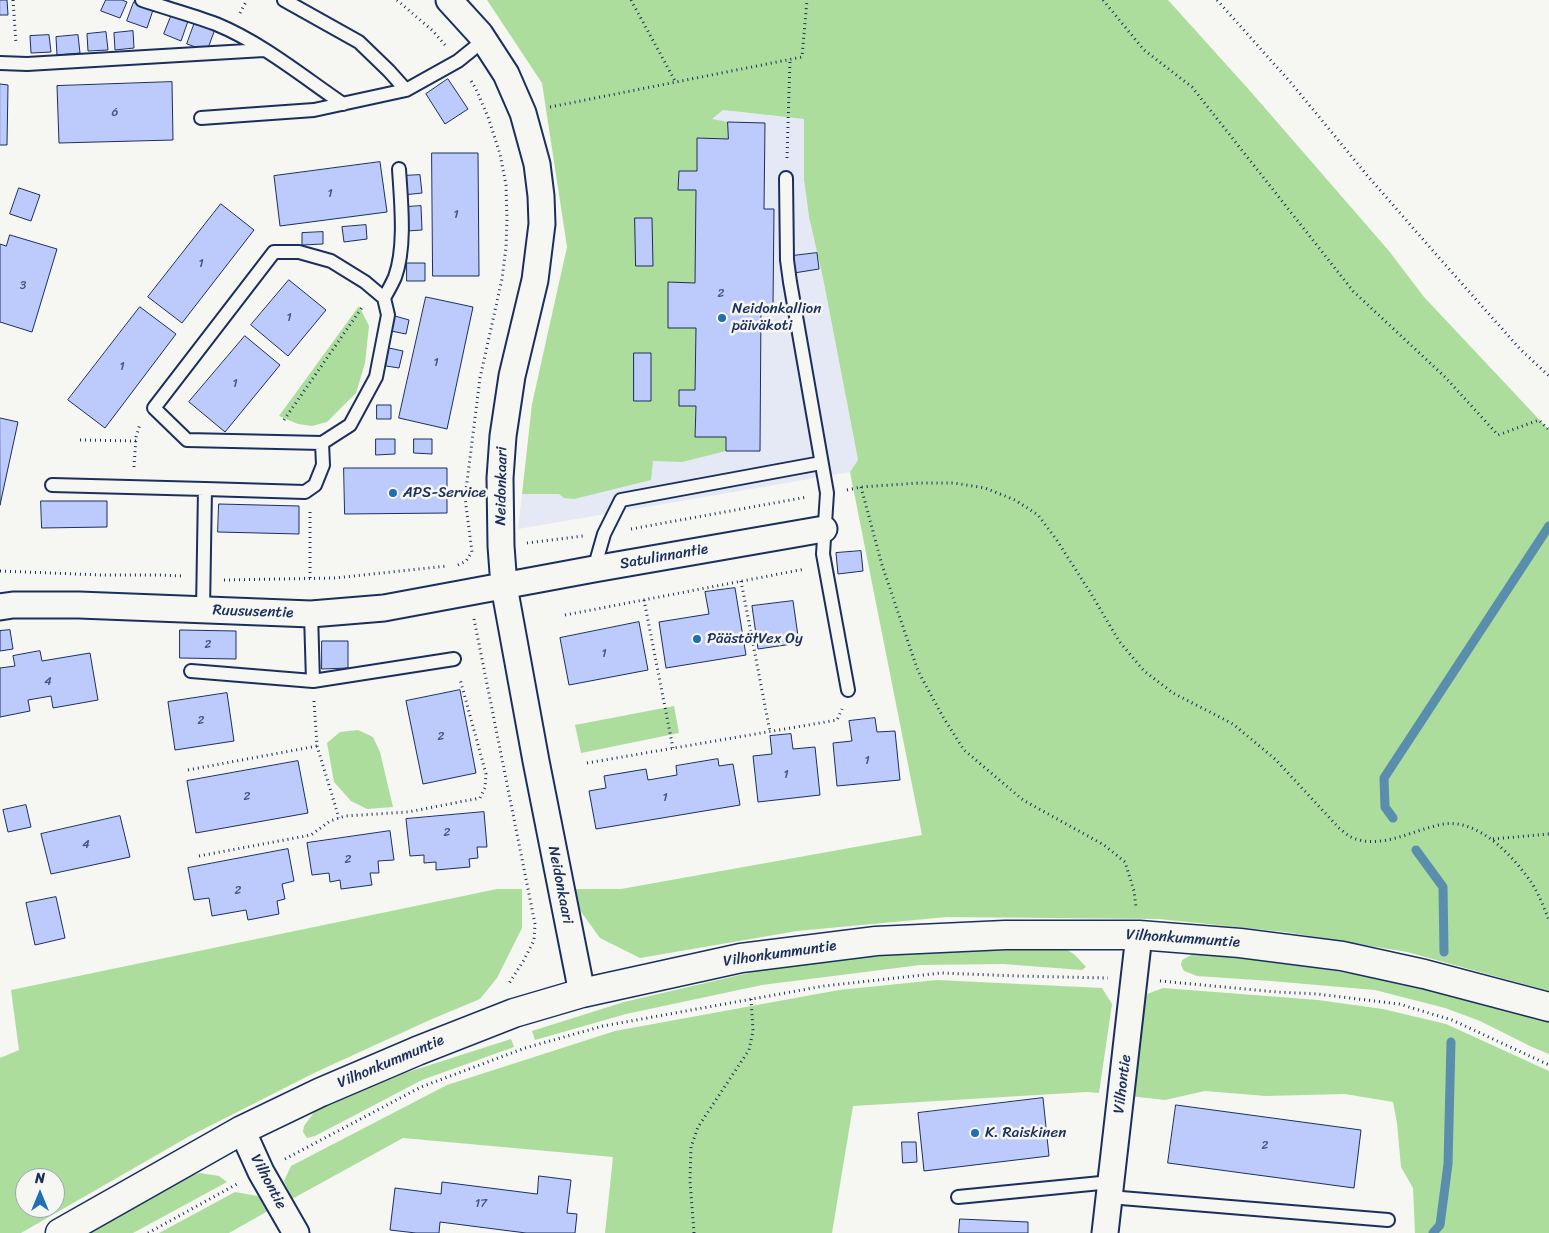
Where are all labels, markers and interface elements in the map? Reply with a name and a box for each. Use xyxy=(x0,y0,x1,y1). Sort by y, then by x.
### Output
house number: 6 xyxy=(112,106,118,120)
house number: 1 xyxy=(327,187,333,201)
house number: 1 xyxy=(453,208,459,222)
house number: 1 xyxy=(198,257,204,271)
house number: 3 xyxy=(20,279,26,293)
house number: 2 xyxy=(718,287,724,301)
place label: Neidonkallion päiväkoti xyxy=(732,300,821,335)
house number: 1 xyxy=(286,311,292,325)
marker: Neidonkallion päiväkoti xyxy=(716,312,728,324)
house number: 1 xyxy=(433,356,439,370)
house number: 1 xyxy=(119,360,125,374)
house number: 1 xyxy=(232,377,238,391)
street label: Neidonkaari xyxy=(492,446,512,526)
place label: APS-Service xyxy=(403,484,486,502)
marker: APS-Service xyxy=(387,487,399,499)
street label: Satulinnantie xyxy=(619,540,709,574)
street label: Ruususentie xyxy=(212,602,294,622)
place label: PäästötVex Oy xyxy=(707,630,803,648)
marker: PäästötVex Oy xyxy=(691,633,703,645)
house number: 2 xyxy=(205,638,211,652)
house number: 1 xyxy=(601,647,607,661)
house number: 4 xyxy=(44,675,52,689)
house number: 2 xyxy=(198,714,204,728)
house number: 2 xyxy=(438,730,444,744)
house number: 1 xyxy=(864,754,870,768)
house number: 1 xyxy=(783,768,789,782)
house number: 2 xyxy=(244,790,250,804)
house number: 1 xyxy=(662,791,668,805)
house number: 2 xyxy=(444,826,450,840)
house number: 4 xyxy=(82,838,90,852)
street label: Neidonkaari xyxy=(544,845,576,925)
house number: 2 xyxy=(345,853,351,867)
house number: 2 xyxy=(235,884,241,898)
street label: Vilhonkummuntie xyxy=(1125,926,1241,952)
street label: Vilhonkummuntie xyxy=(722,937,838,971)
street label: Vilhonkummuntie xyxy=(335,1031,447,1093)
street label: Vilhontie xyxy=(1110,1053,1136,1115)
place label: K. Raiskinen xyxy=(985,1124,1066,1142)
marker: K. Raiskinen xyxy=(969,1127,981,1139)
house number: 2 xyxy=(1262,1139,1268,1153)
street label: Vilhontie xyxy=(246,1152,290,1212)
text: N xyxy=(35,1166,45,1191)
north arrow xyxy=(15,1168,65,1218)
house number: 17 xyxy=(475,1197,487,1211)

